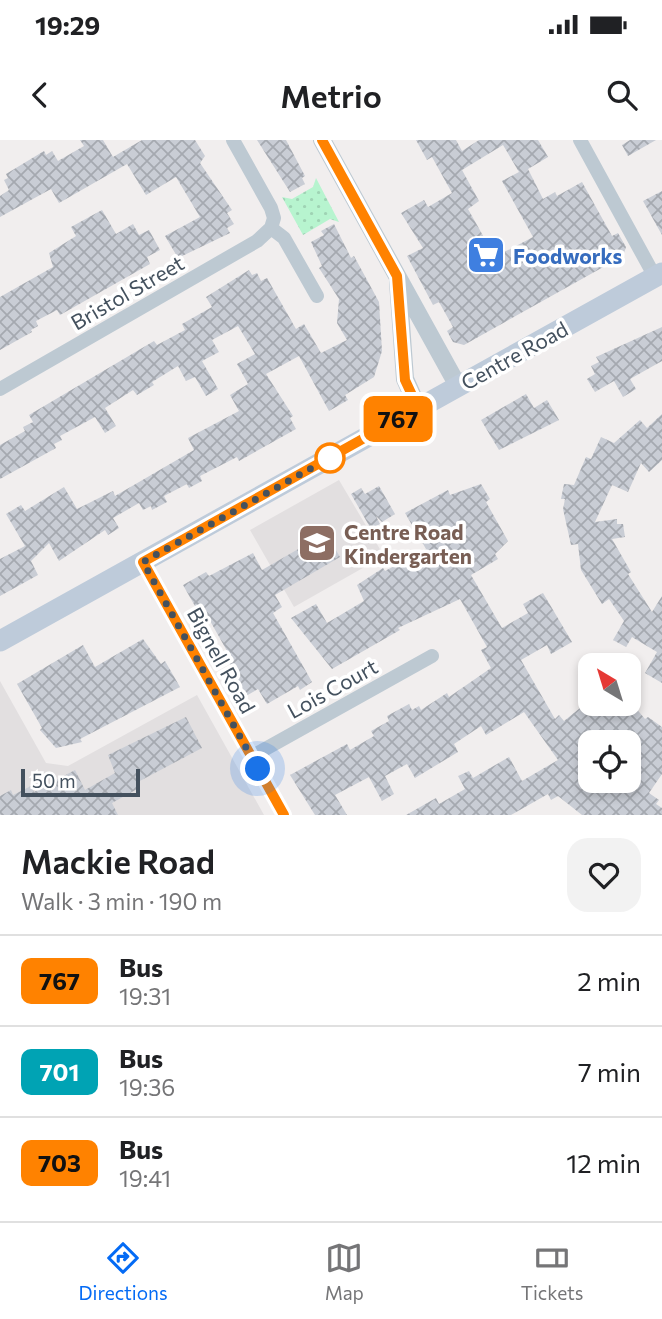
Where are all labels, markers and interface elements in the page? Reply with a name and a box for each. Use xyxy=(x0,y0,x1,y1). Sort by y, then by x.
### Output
text: 19:29 xyxy=(35,9,100,40)
text: Metrio xyxy=(280,75,382,115)
icon: back xyxy=(21,76,59,114)
icon: search xyxy=(603,76,641,114)
supermarket icon: Foodworks xyxy=(465,234,507,276)
place label: Foodworks xyxy=(513,243,623,268)
street label: Bristol Street xyxy=(66,250,188,334)
street label: Centre Road xyxy=(456,315,572,395)
line badge: 767 xyxy=(358,396,438,442)
text: 767 xyxy=(378,404,418,433)
unlabelled marker xyxy=(315,443,345,473)
place label: Centre Road Kindergarten xyxy=(344,519,472,568)
school or university icon: Centre Road Kindergarten xyxy=(296,522,338,564)
street label: Bignell Road xyxy=(183,603,261,717)
street label: Lois Court xyxy=(283,653,381,723)
north arrow xyxy=(578,653,640,716)
map controls xyxy=(578,653,641,793)
button: locate xyxy=(578,730,641,793)
your location xyxy=(240,751,275,786)
scale bar xyxy=(21,766,140,798)
text: 50 m xyxy=(32,769,76,792)
button: heart xyxy=(567,838,641,912)
text: Mackie Road xyxy=(21,840,215,881)
text: Walk · 3 min · 190 m xyxy=(21,887,222,915)
text: Bus xyxy=(119,951,163,982)
text: 2 min xyxy=(577,965,641,996)
text: 767 xyxy=(39,966,80,995)
text: 19:31 xyxy=(119,982,171,1010)
text: Bus xyxy=(119,1042,163,1073)
text: 7 min xyxy=(578,1056,641,1087)
text: 701 xyxy=(40,1057,79,1086)
text: 19:36 xyxy=(119,1073,175,1101)
text: Bus xyxy=(119,1133,163,1164)
text: 12 min xyxy=(566,1147,641,1178)
text: 703 xyxy=(38,1148,81,1177)
text: 19:41 xyxy=(119,1164,171,1192)
tab: Directions xyxy=(79,1239,168,1304)
tab: Map xyxy=(325,1239,364,1304)
tab: Tickets xyxy=(521,1239,583,1304)

